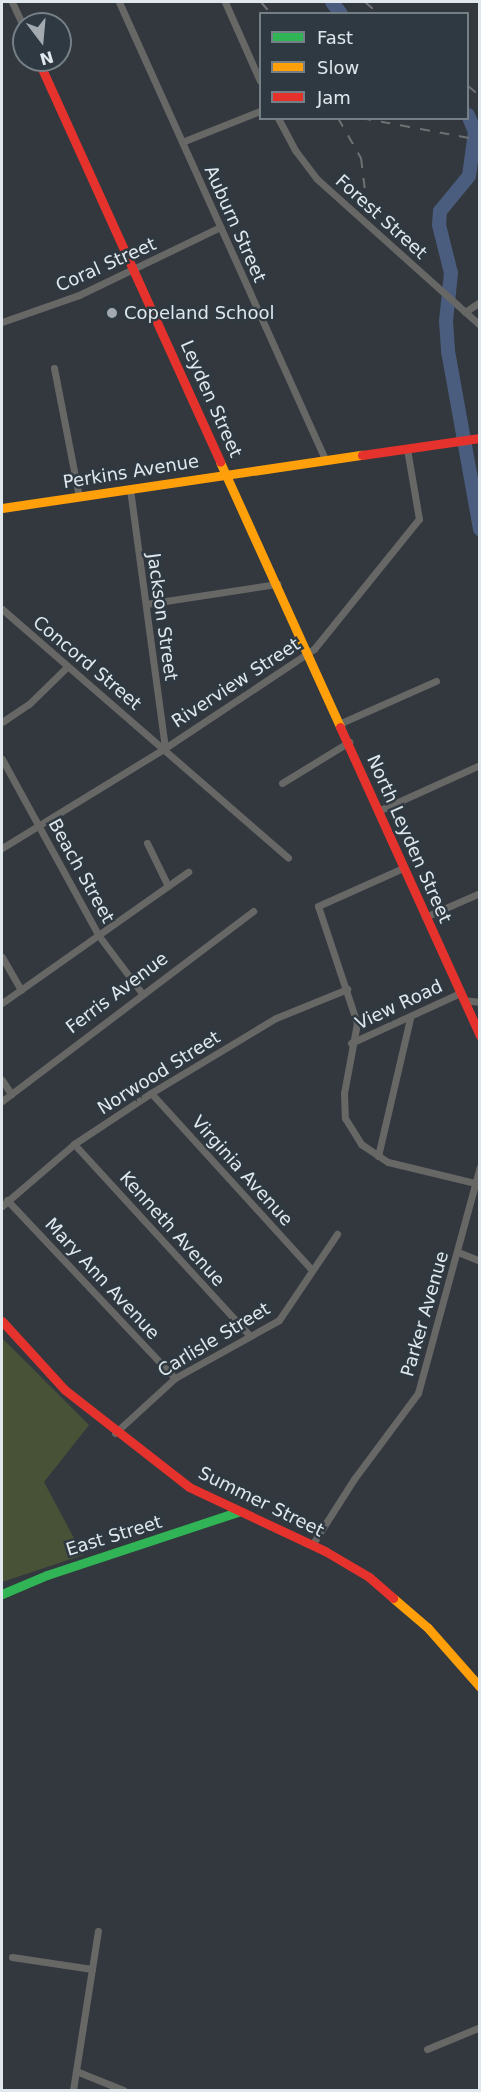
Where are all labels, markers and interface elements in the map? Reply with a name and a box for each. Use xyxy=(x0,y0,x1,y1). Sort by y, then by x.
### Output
north arrow xyxy=(12,12,72,72)
legend xyxy=(259,12,469,120)
text: Fast xyxy=(317,27,353,48)
text: N xyxy=(38,47,56,69)
text: Slow xyxy=(317,57,359,78)
text: Jam xyxy=(317,87,351,108)
street label: Auburn Street xyxy=(200,162,270,286)
street label: Forest Street xyxy=(331,170,431,264)
street label: Coral Street xyxy=(53,233,159,297)
place label: Copeland School xyxy=(124,302,274,324)
marker: Copeland School xyxy=(105,306,119,320)
street label: Leyden Street xyxy=(176,337,246,461)
street label: Perkins Avenue xyxy=(61,451,201,493)
street label: Jackson Street xyxy=(142,552,182,682)
street label: Concord Street xyxy=(28,611,146,715)
street label: Riverview Street xyxy=(168,634,304,732)
street label: North Leyden Street xyxy=(362,752,456,926)
street label: Beach Street xyxy=(43,815,119,927)
street label: Ferris Avenue xyxy=(62,948,172,1038)
street label: View Road xyxy=(352,975,446,1035)
street label: Norwood Street xyxy=(94,1027,224,1119)
street label: Virginia Avenue xyxy=(187,1112,297,1230)
street label: Kenneth Avenue xyxy=(115,1167,229,1291)
street label: Mary Ann Avenue xyxy=(40,1214,164,1344)
street label: Parker Avenue xyxy=(397,1249,453,1379)
street label: Carlisle Street xyxy=(154,1298,274,1382)
street label: Summer Street xyxy=(195,1462,327,1542)
street label: East Street xyxy=(63,1511,165,1561)

